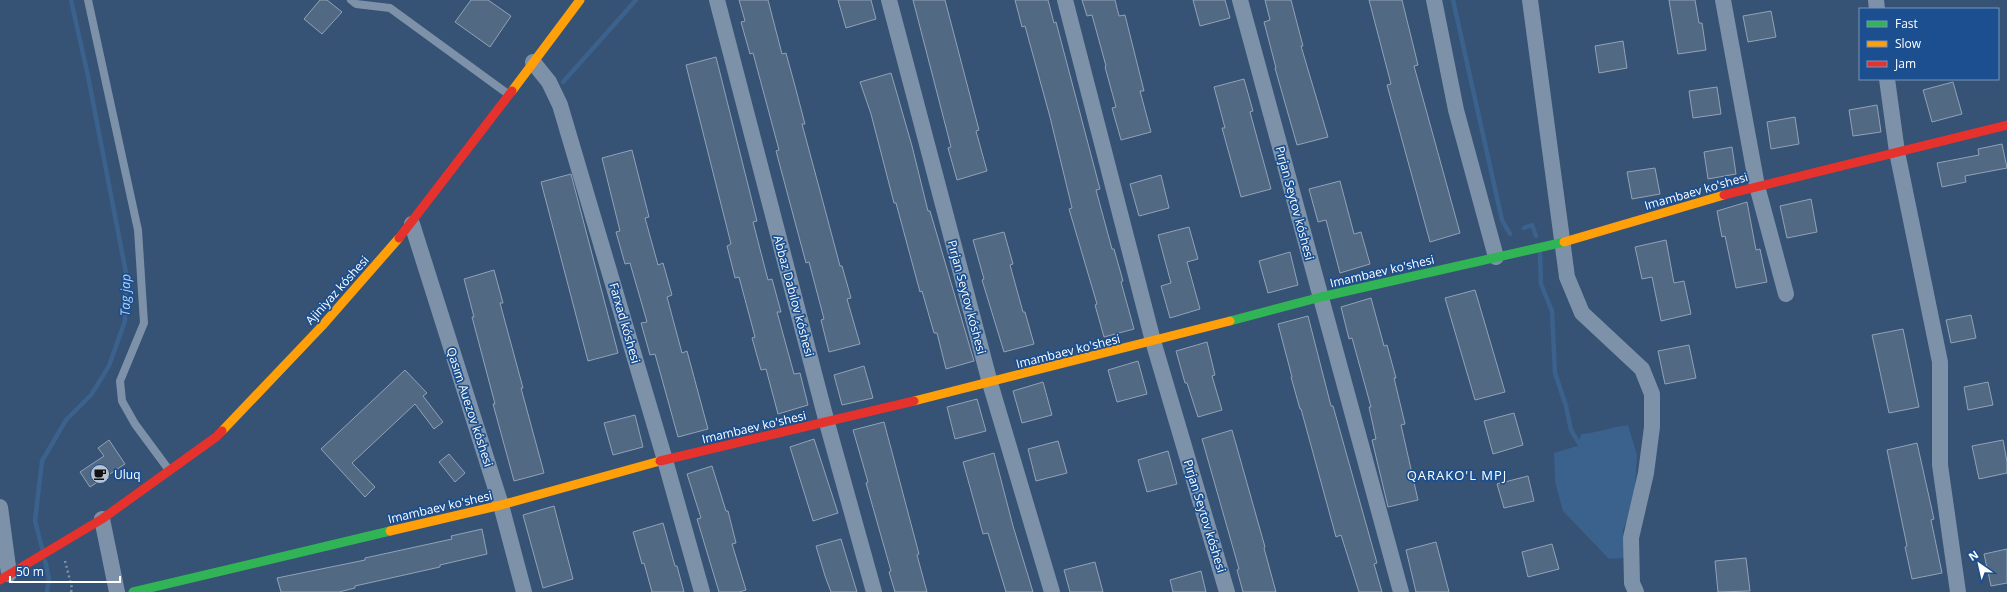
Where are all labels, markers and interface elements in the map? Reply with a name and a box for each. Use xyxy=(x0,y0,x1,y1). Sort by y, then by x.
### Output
legend xyxy=(1859,8,1999,80)
text: Fast xyxy=(1895,15,1918,32)
text: Slow xyxy=(1895,35,1922,52)
text: Jam xyxy=(1894,55,1916,72)
street label: Pırjan Seytov kóshesi xyxy=(1272,144,1318,262)
street label: Imambaev ko'shesi xyxy=(1642,168,1750,214)
street label: Abbaz Dabılov kóshesi xyxy=(770,233,818,359)
street label: Pırjan Seytov kóshesi xyxy=(944,238,990,356)
street label: Imambaev ko'shesi xyxy=(1328,251,1436,291)
street label: Ajiniyaz kóshesi xyxy=(301,252,373,328)
water label: Tag jap xyxy=(116,274,134,316)
street label: Farxad kóshesi xyxy=(605,281,645,365)
street label: Imambaev ko'shesi xyxy=(1014,330,1122,372)
street label: Qasım Auezov kóshesi xyxy=(443,345,497,469)
street label: Imambaev ko'shesi xyxy=(700,407,808,447)
street label: Pırjan Seytov kóshesi xyxy=(1180,457,1230,575)
cafe icon: Uluq xyxy=(89,463,111,485)
place label: Uluq xyxy=(114,466,140,483)
district label: QARAKO'L MPJ xyxy=(1407,466,1507,484)
street label: Imambaev ko'shesi xyxy=(386,487,494,527)
north arrow xyxy=(1959,544,1999,584)
text: N xyxy=(1965,547,1981,564)
scale bar xyxy=(10,558,120,584)
text: 50 m xyxy=(16,563,44,580)

